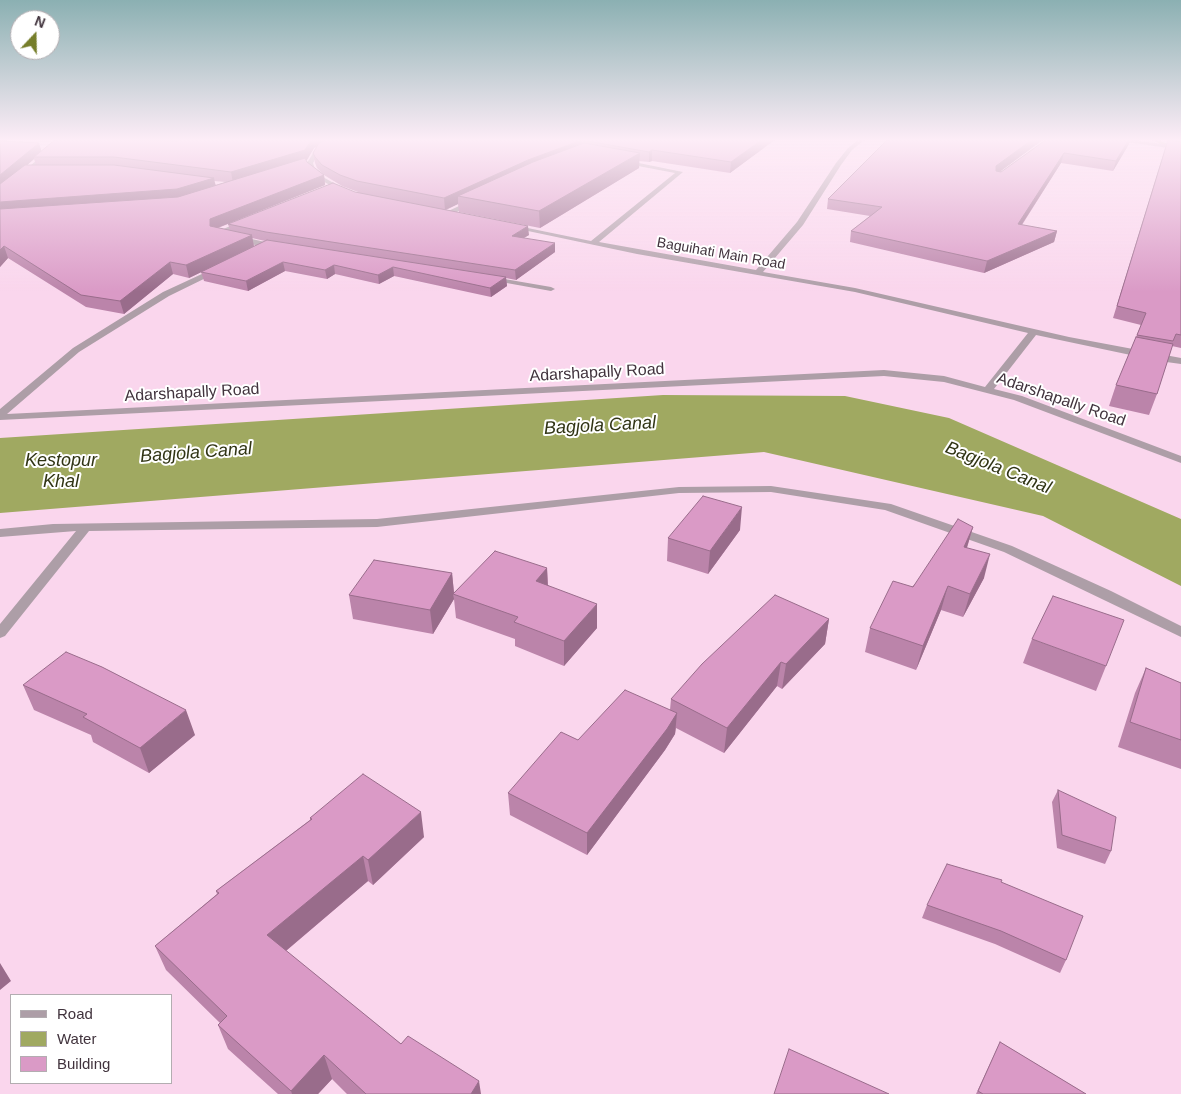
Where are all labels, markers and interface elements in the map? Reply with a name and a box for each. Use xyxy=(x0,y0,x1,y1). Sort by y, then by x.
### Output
north arrow xyxy=(10,10,60,60)
text: N xyxy=(32,13,48,31)
street label: Baguihati Main Road xyxy=(656,234,786,274)
street label: Adarshapally Road xyxy=(529,360,665,386)
street label: Adarshapally Road xyxy=(994,369,1128,431)
street label: Adarshapally Road xyxy=(124,380,260,406)
water label: Bagjola Canal xyxy=(543,412,657,440)
water label: Bagjola Canal xyxy=(942,437,1054,499)
water label: Bagjola Canal xyxy=(139,438,253,468)
water label: Kestopur Khal xyxy=(25,450,97,492)
legend xyxy=(10,994,172,1084)
text: Road xyxy=(57,1005,93,1022)
text: Water xyxy=(57,1030,96,1047)
text: Building xyxy=(57,1055,110,1072)

